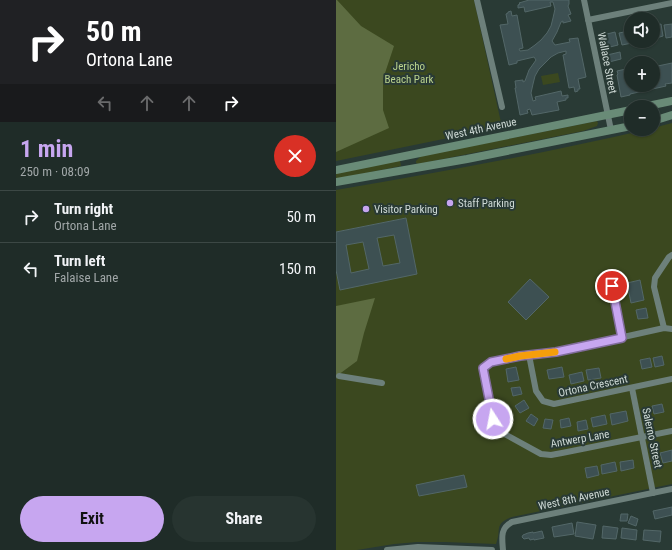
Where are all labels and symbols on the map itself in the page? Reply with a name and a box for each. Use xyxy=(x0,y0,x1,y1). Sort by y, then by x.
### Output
street label: Wallace Street xyxy=(595,31,619,95)
park label: Jericho Beach Park xyxy=(385,60,434,86)
street label: West 4th Avenue xyxy=(444,115,518,143)
place label: Staff Parking xyxy=(458,197,515,210)
marker: Staff Parking xyxy=(445,198,455,208)
place label: Visitor Parking xyxy=(374,203,438,216)
marker: Visitor Parking xyxy=(361,204,371,214)
pin xyxy=(595,269,629,303)
street label: Ortona Crescent xyxy=(557,372,629,400)
position arrow xyxy=(472,398,514,440)
street label: Salerno Street xyxy=(639,407,665,469)
street label: Antwerp Lane xyxy=(550,427,610,451)
street label: West 8th Avenue xyxy=(537,485,611,513)

